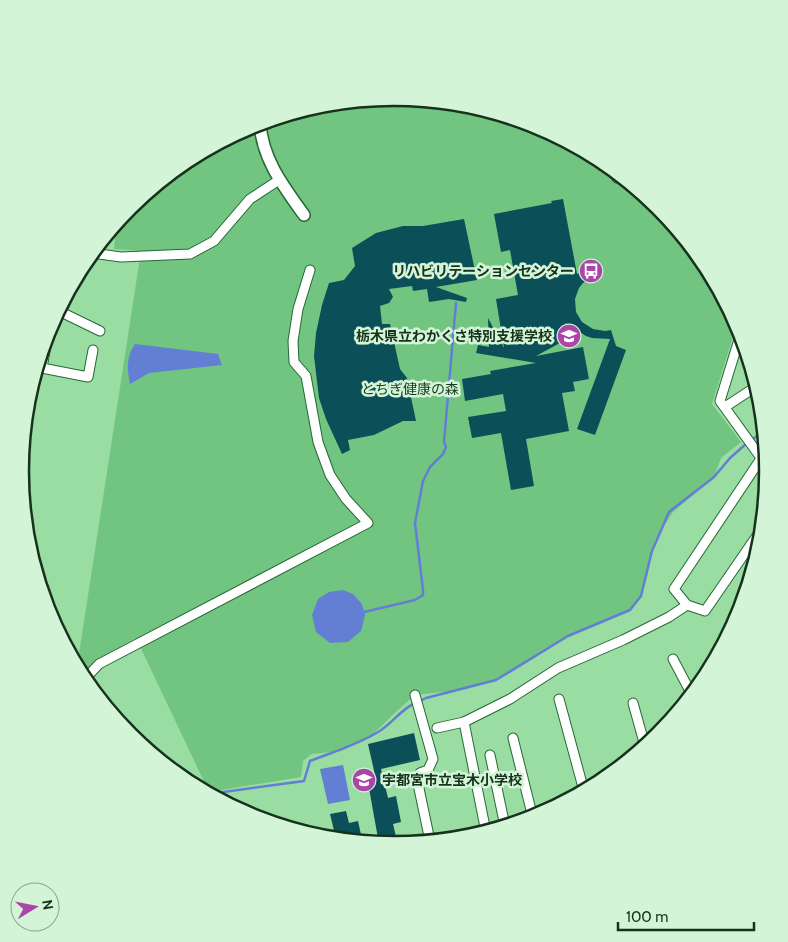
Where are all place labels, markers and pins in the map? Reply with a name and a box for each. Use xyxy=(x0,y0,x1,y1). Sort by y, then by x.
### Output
bus stop icon: リハビリテーションセンター xyxy=(578,258,604,284)
place label: リハビリテーションセンター xyxy=(392,262,574,280)
school or university icon: 栃木県立わかくさ特別支援学校 xyxy=(556,323,582,349)
place label: 栃木県立わかくさ特別支援学校 xyxy=(356,327,552,345)
school or university icon: 宇都宮市立宝木小学校 xyxy=(351,767,377,793)
place label: 宇都宮市立宝木小学校 xyxy=(382,771,522,789)

